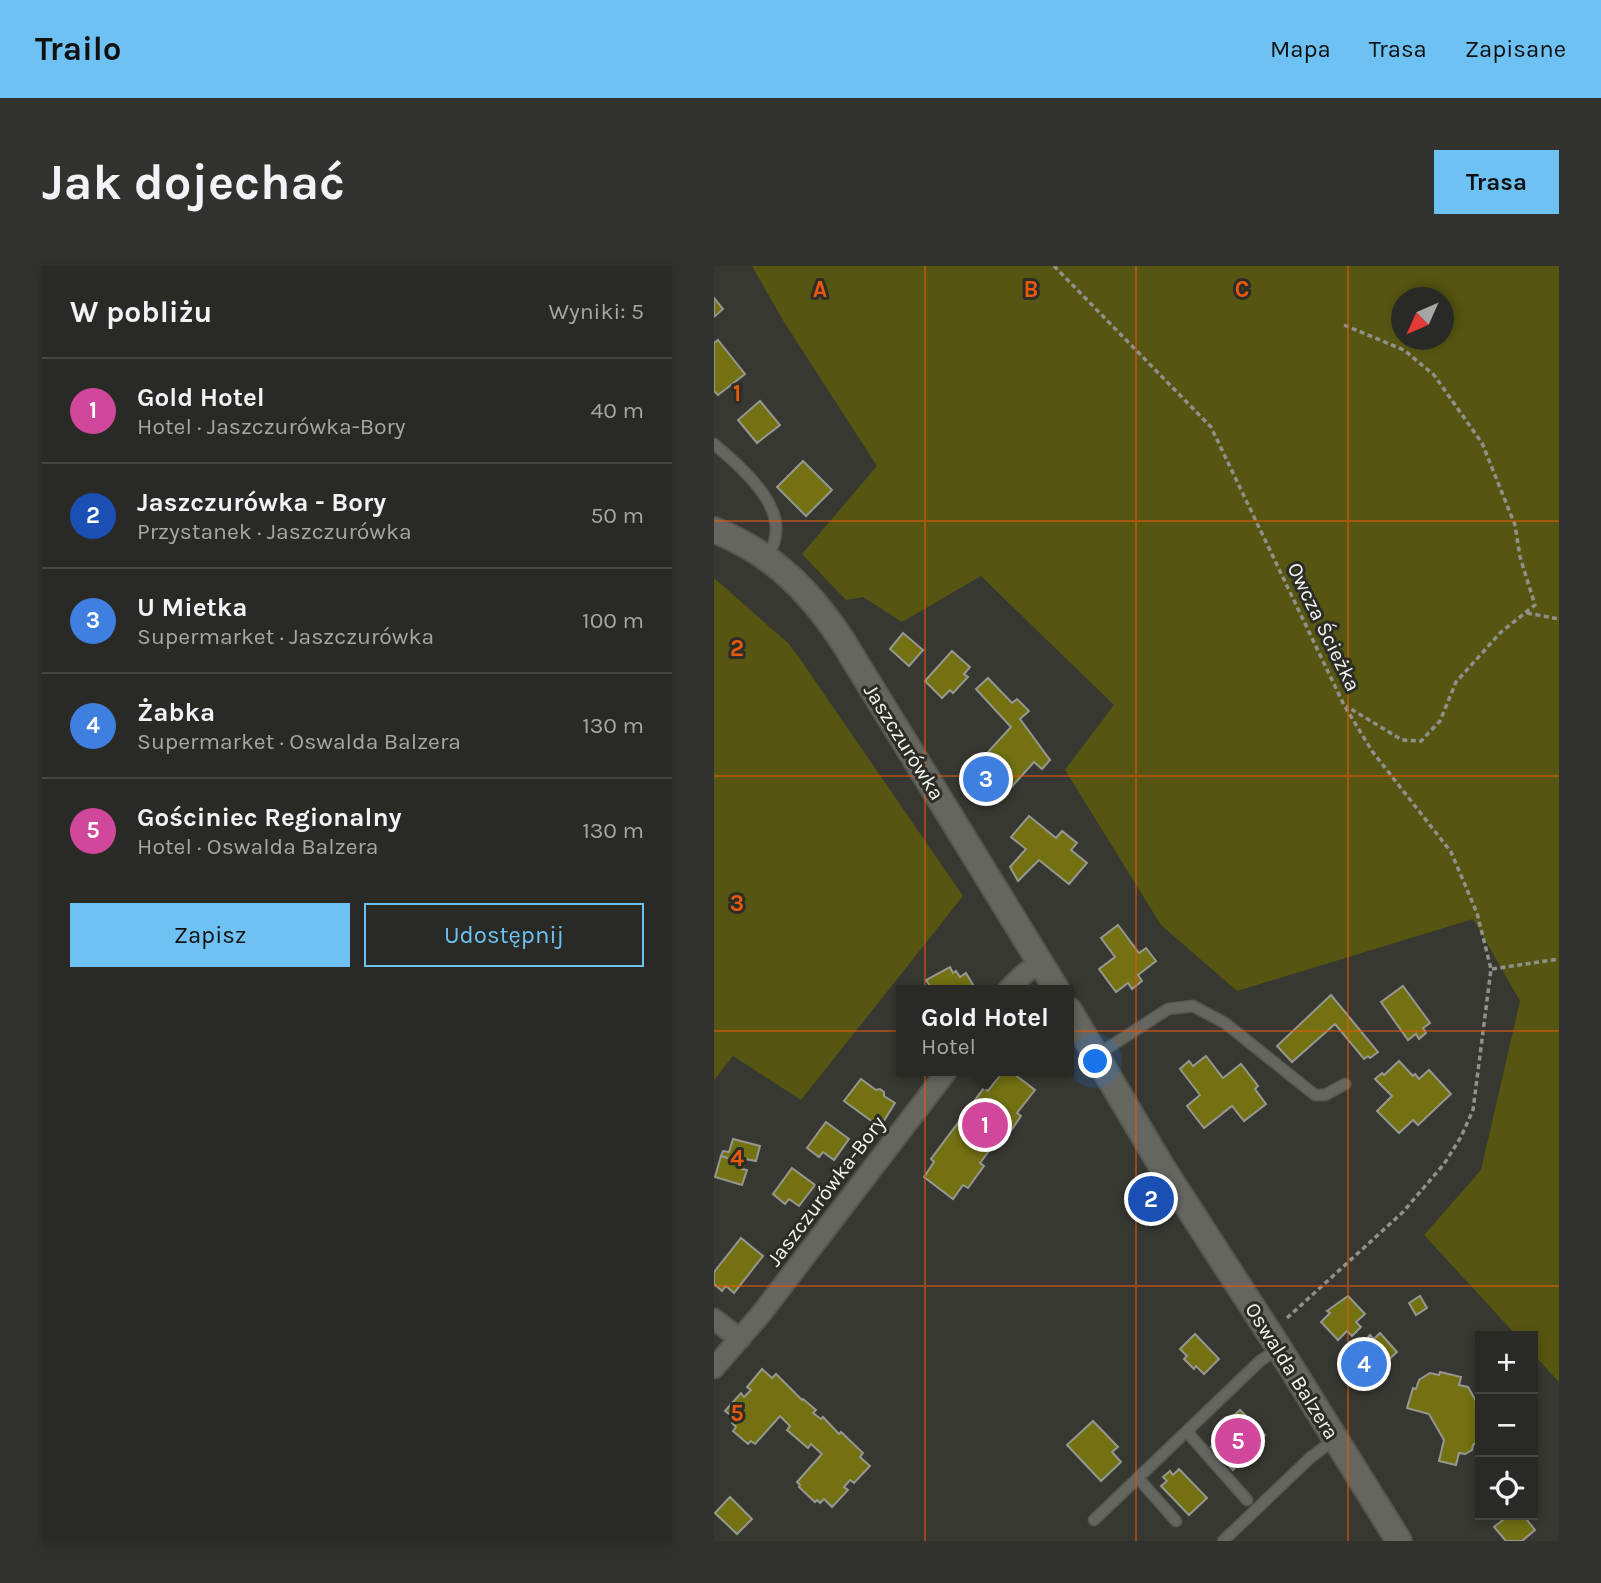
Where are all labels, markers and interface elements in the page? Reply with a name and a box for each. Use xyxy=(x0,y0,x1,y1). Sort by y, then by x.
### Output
text: Trailo xyxy=(35,30,122,68)
text: Mapa xyxy=(1270,35,1331,63)
text: Trasa xyxy=(1369,35,1427,63)
text: Zapisane xyxy=(1465,35,1566,63)
button: Trasa xyxy=(1434,150,1559,214)
text: Jak dojechać xyxy=(42,154,345,211)
text: A xyxy=(813,276,827,303)
text: B xyxy=(1024,276,1038,303)
text: C xyxy=(1235,276,1249,303)
north arrow xyxy=(1391,287,1454,350)
text: W pobliżu xyxy=(70,294,212,330)
text: Wyniki: 5 xyxy=(548,298,644,325)
text: 1 xyxy=(733,380,741,407)
text: Gold Hotel xyxy=(137,382,265,413)
text: 1 xyxy=(89,397,97,424)
text: 40 m xyxy=(591,397,644,424)
text: Hotel · Jaszczurówka-Bory xyxy=(137,413,406,440)
text: Jaszczurówka - Bory xyxy=(137,487,386,518)
text: 2 xyxy=(86,502,100,529)
text: 50 m xyxy=(590,502,644,529)
text: Przystanek · Jaszczurówka xyxy=(137,518,412,545)
street label: Owcza Ścieżka xyxy=(1283,559,1365,695)
text: U Mietka xyxy=(137,592,247,623)
text: 3 xyxy=(86,607,100,634)
text: 100 m xyxy=(582,607,644,634)
text: Supermarket · Jaszczurówka xyxy=(137,623,434,650)
text: 2 xyxy=(730,635,744,662)
street label: Jaszczurówka xyxy=(859,680,949,804)
text: Żabka xyxy=(137,697,215,728)
text: 4 xyxy=(86,712,100,739)
text: 130 m xyxy=(582,712,644,739)
text: Supermarket · Oswalda Balzera xyxy=(137,728,461,755)
pin: 3 xyxy=(963,753,1009,805)
text: Gościniec Regionalny xyxy=(137,802,402,833)
text: 5 xyxy=(86,817,100,844)
text: 130 m xyxy=(582,817,644,844)
text: Hotel · Oswalda Balzera xyxy=(137,833,378,860)
text: 3 xyxy=(730,890,744,917)
button: Zapisz xyxy=(70,903,350,967)
button: Udostępnij xyxy=(364,903,644,967)
popup xyxy=(896,985,1074,1076)
text: Gold Hotel xyxy=(921,1002,1049,1033)
text: Hotel xyxy=(921,1033,976,1060)
your location xyxy=(1078,1044,1112,1078)
pin: 1 xyxy=(962,1099,1008,1151)
street label: Jaszczurówka-Bory xyxy=(762,1111,890,1271)
text: 4 xyxy=(730,1145,744,1172)
pin: 2 xyxy=(1128,1173,1174,1225)
street label: Oswalda Balzera xyxy=(1240,1298,1344,1444)
map controls xyxy=(1475,1331,1538,1520)
button: + xyxy=(1475,1331,1538,1394)
pin: 4 xyxy=(1341,1338,1387,1390)
button: − xyxy=(1475,1394,1538,1457)
text: 5 xyxy=(730,1400,744,1427)
pin: 5 xyxy=(1215,1415,1261,1467)
button: locate xyxy=(1475,1457,1538,1520)

